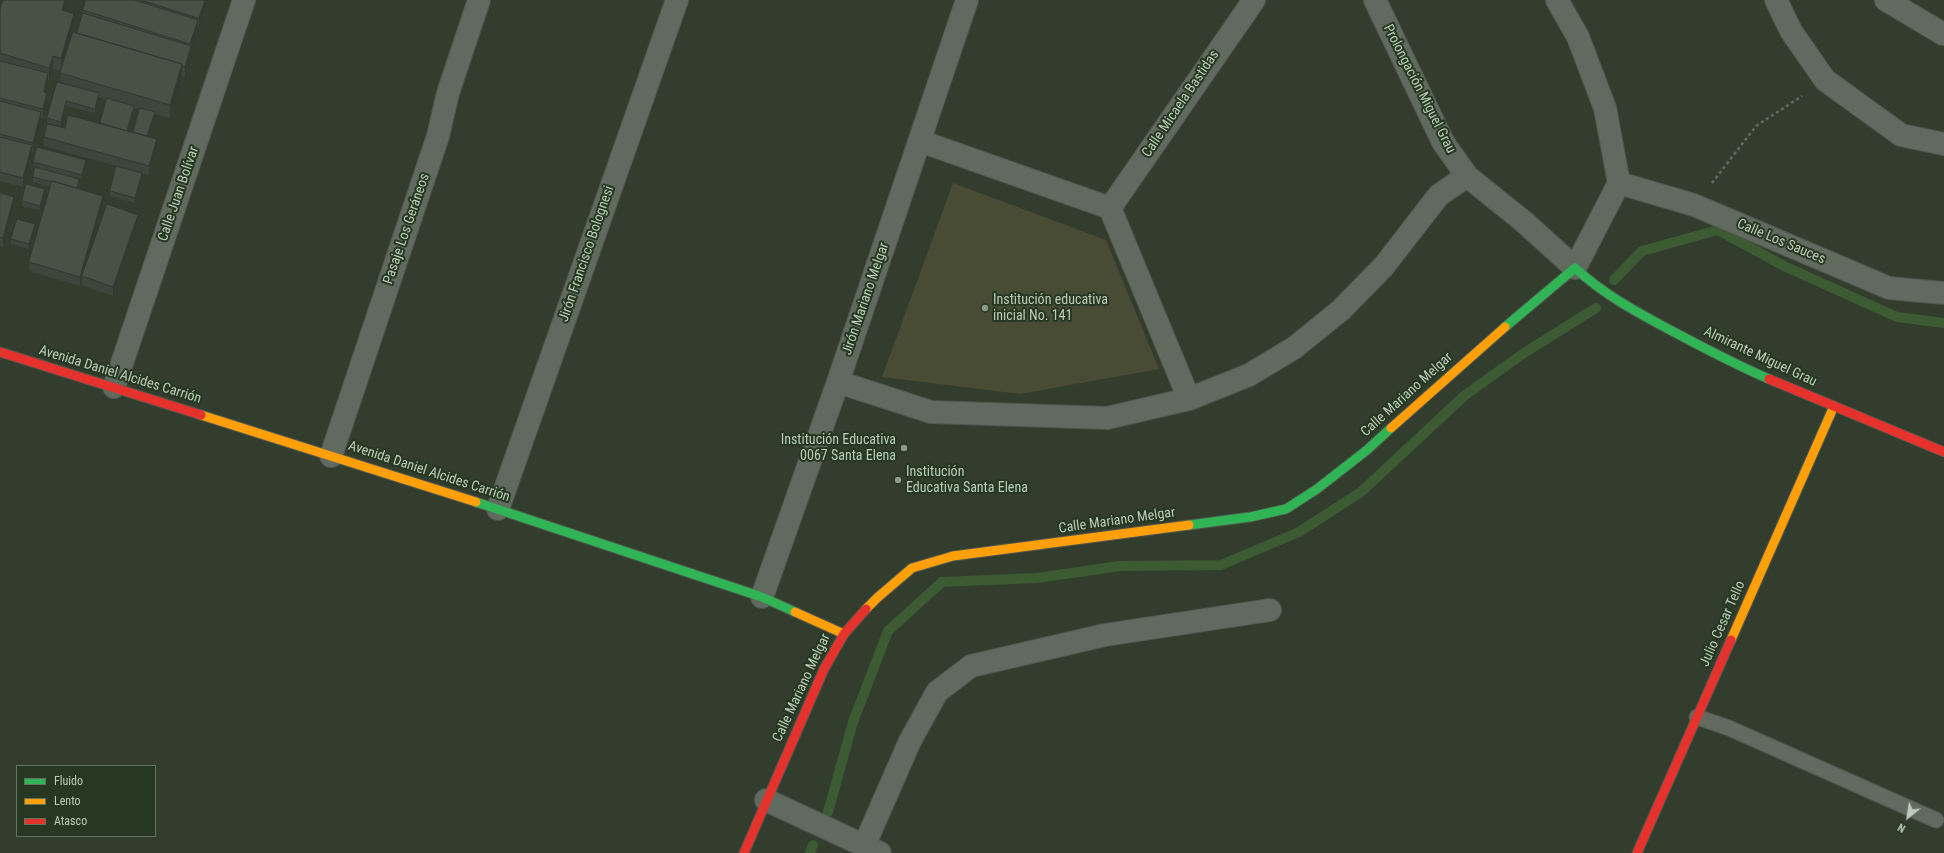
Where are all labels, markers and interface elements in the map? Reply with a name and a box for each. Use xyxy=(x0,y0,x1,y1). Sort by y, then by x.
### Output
street label: Prolongación Miguel Grau xyxy=(1379,22,1459,156)
street label: Calle Micaela Bastidas xyxy=(1139,47,1223,161)
street label: Calle Juan Bolívar xyxy=(155,144,203,244)
street label: Pasaje Los Geráneos xyxy=(380,171,434,287)
street label: Jirón Francisco Bolognesi xyxy=(556,184,618,324)
street label: Calle Los Sauces xyxy=(1734,216,1828,268)
street label: Jirón Mariano Melgar xyxy=(839,241,893,357)
place label: Institución educativa inicial No. 141 xyxy=(993,292,1108,324)
marker: Institución educativa inicial No. 141 xyxy=(980,303,990,313)
street label: Almirante Miguel Grau xyxy=(1701,323,1819,391)
street label: Avenida Daniel Alcides Carrión xyxy=(37,342,203,408)
street label: Calle Mariano Melgar xyxy=(1358,349,1456,441)
place label: Institución Educativa 0067 Santa Elena xyxy=(781,432,896,464)
street label: Avenida Daniel Alcides Carrión xyxy=(346,438,512,506)
marker: Institución Educativa 0067 Santa Elena xyxy=(899,443,909,453)
place label: Institución Educativa Santa Elena xyxy=(906,464,1028,496)
marker: Institución Educativa Santa Elena xyxy=(893,475,903,485)
street label: Calle Mariano Melgar xyxy=(1058,505,1176,537)
street label: Julio Cesar Tello xyxy=(1697,579,1749,669)
street label: Calle Mariano Melgar xyxy=(770,631,834,745)
legend xyxy=(16,765,156,837)
text: Fluido xyxy=(54,774,83,788)
text: Lento xyxy=(54,794,81,808)
north arrow xyxy=(1888,797,1928,837)
text: Atasco xyxy=(54,814,87,828)
text: N xyxy=(1896,821,1908,835)

